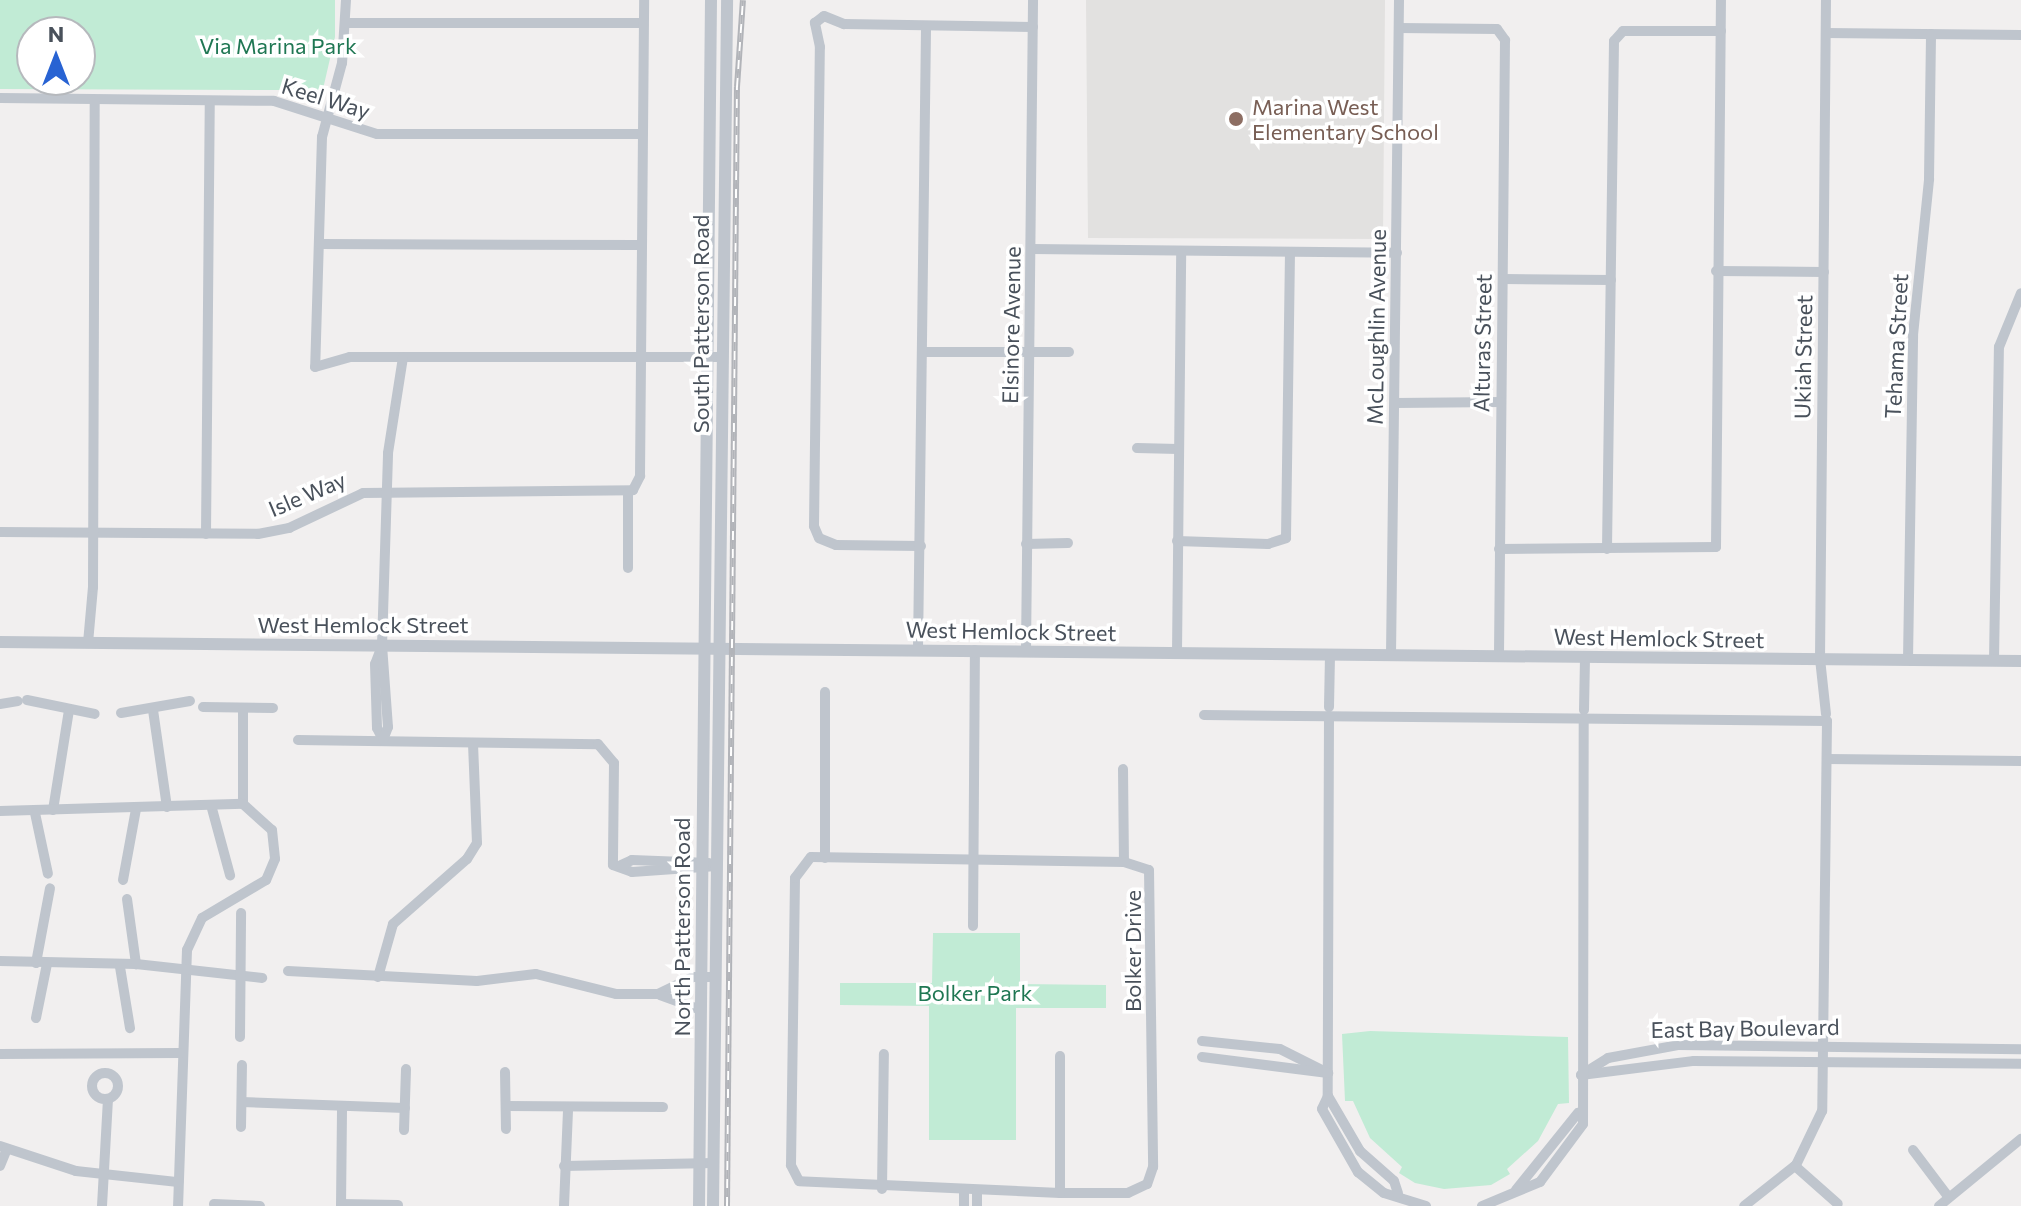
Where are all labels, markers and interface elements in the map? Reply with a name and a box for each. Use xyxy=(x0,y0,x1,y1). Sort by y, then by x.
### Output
north arrow xyxy=(16,16,96,96)
text: N xyxy=(48,20,64,47)
park label: Via Marina Park xyxy=(199,33,357,59)
street label: Keel Way xyxy=(279,72,373,124)
place label: Marina West Elementary School xyxy=(1252,93,1439,144)
marker: Marina West Elementary School xyxy=(1227,110,1245,128)
street label: South Patterson Road xyxy=(688,215,714,433)
street label: McLoughlin Avenue xyxy=(1361,229,1391,425)
street label: Elsinore Avenue xyxy=(996,246,1026,404)
street label: Tehama Street xyxy=(1879,273,1913,419)
street label: Alturas Street xyxy=(1468,274,1496,412)
street label: Ukiah Street xyxy=(1789,295,1817,419)
street label: Isle Way xyxy=(264,466,350,522)
street label: West Hemlock Street xyxy=(258,612,468,638)
street label: West Hemlock Street xyxy=(905,616,1117,646)
street label: West Hemlock Street xyxy=(1553,623,1765,653)
street label: North Patterson Road xyxy=(669,818,695,1036)
street label: Bolker Drive xyxy=(1120,890,1146,1012)
park label: Bolker Park xyxy=(918,980,1032,1006)
street label: East Bay Boulevard xyxy=(1650,1013,1840,1043)

